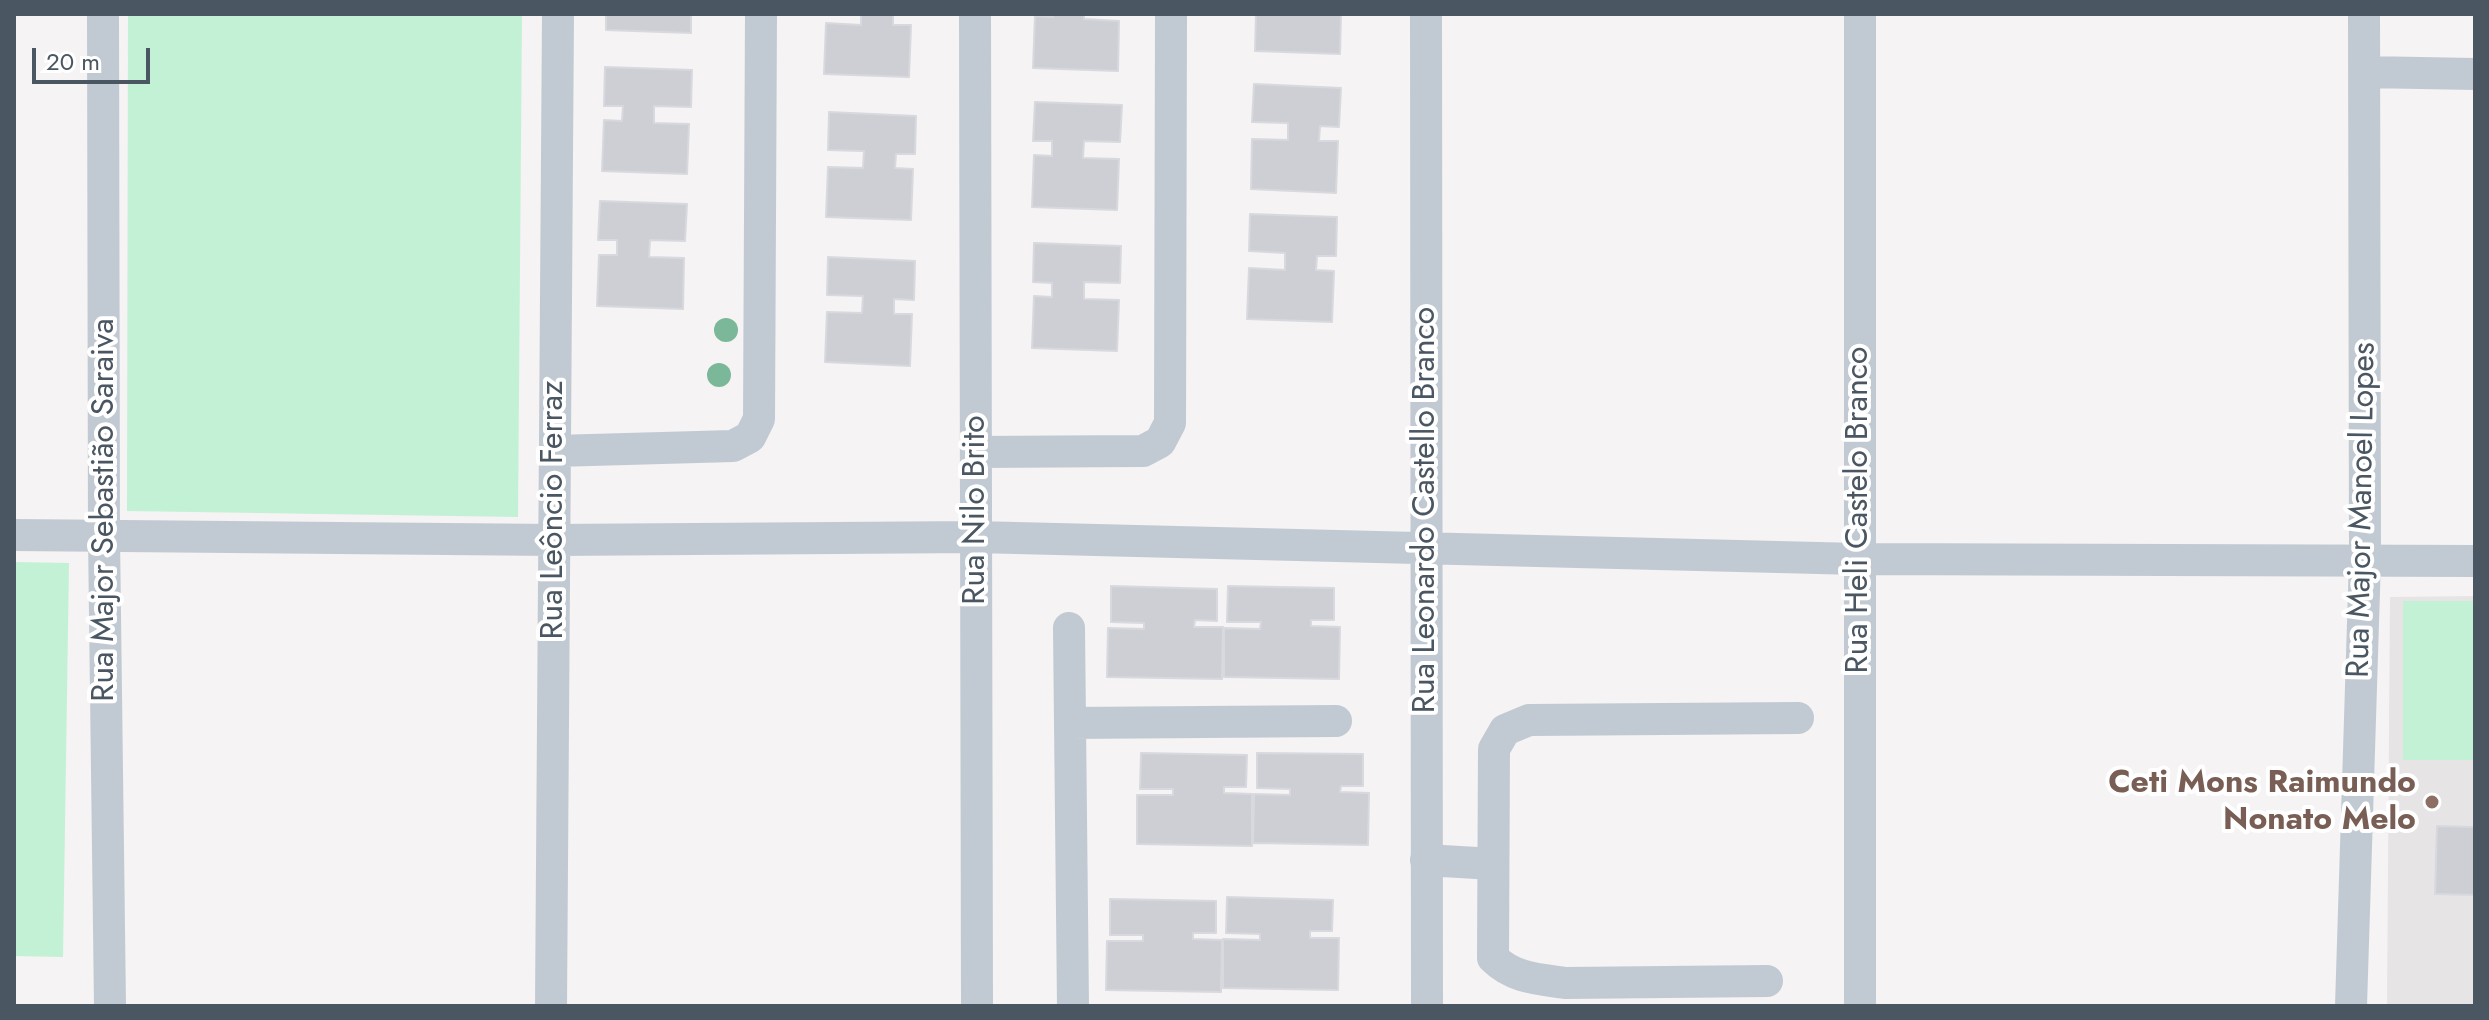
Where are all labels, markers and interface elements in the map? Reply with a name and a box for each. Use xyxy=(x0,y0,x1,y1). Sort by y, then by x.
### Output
scale bar xyxy=(36,32,154,82)
text: 20 m xyxy=(46,44,100,79)
street label: Rua Leonardo Castello Branco xyxy=(1407,307,1445,713)
street label: Rua Major Sebastião Saraiva xyxy=(86,318,124,702)
street label: Rua Major Manoel Lopes xyxy=(2341,342,2385,678)
street label: Rua Heli Castelo Branco xyxy=(1840,347,1878,673)
street label: Rua Leôncio Ferraz xyxy=(535,380,573,640)
street label: Rua Nilo Brito xyxy=(957,415,995,605)
place label: Ceti Mons Raimundo Nonato Melo xyxy=(2108,765,2416,840)
marker: Ceti Mons Raimundo Nonato Melo xyxy=(2423,793,2441,811)

